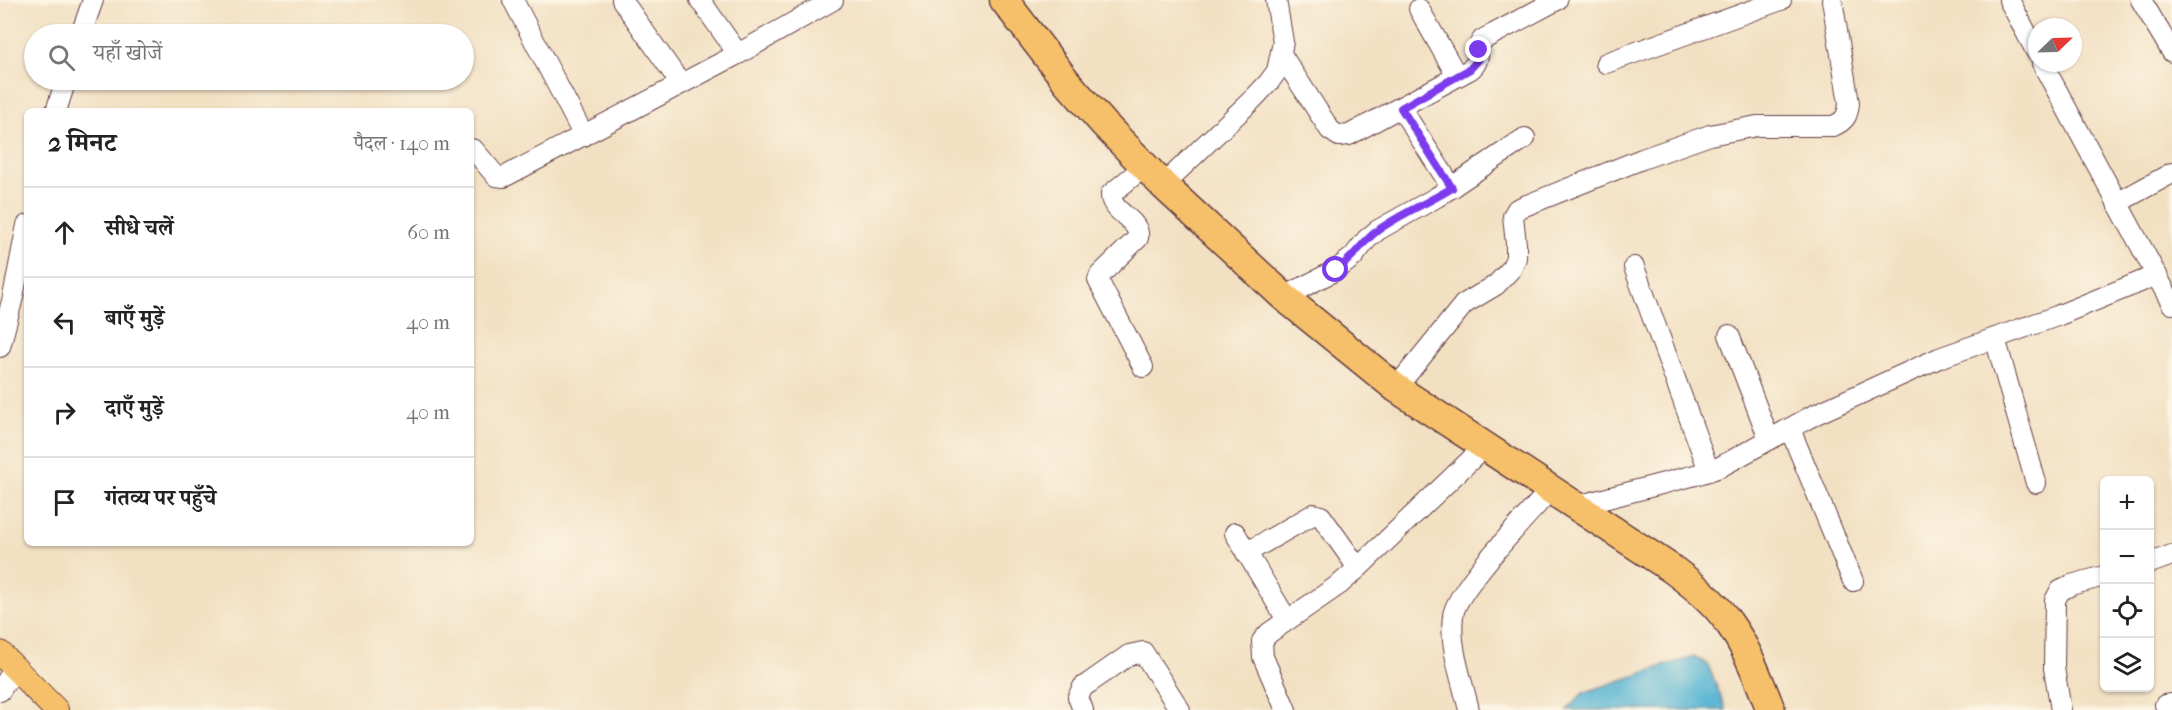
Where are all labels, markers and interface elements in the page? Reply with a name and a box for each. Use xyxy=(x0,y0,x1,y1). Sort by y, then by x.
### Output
north arrow xyxy=(2028,18,2082,72)
search box xyxy=(24,24,474,90)
route end xyxy=(1465,36,1491,62)
text: यहाँ खोजें xyxy=(93,40,162,66)
icon: search xyxy=(45,41,78,74)
text: 2 मिनट xyxy=(48,127,116,158)
text: पैदल · 140 m xyxy=(354,132,450,155)
text: सीधे चलें xyxy=(105,215,174,241)
icon: ahead xyxy=(48,216,81,249)
text: 60 m xyxy=(407,221,450,244)
route start xyxy=(1322,256,1348,282)
text: बाएँ मुड़ें xyxy=(105,305,164,331)
icon: left xyxy=(48,306,81,339)
text: 40 m xyxy=(406,311,450,334)
text: दाएँ मुड़ें xyxy=(105,395,164,421)
icon: right xyxy=(48,396,81,429)
text: 40 m xyxy=(406,401,450,424)
map controls xyxy=(2100,476,2154,692)
button: + xyxy=(2100,476,2154,530)
text: गंतव्य पर पहुँचे xyxy=(105,485,216,511)
icon: arrive xyxy=(48,486,81,519)
button: − xyxy=(2100,530,2154,584)
button: locate xyxy=(2100,584,2154,638)
button: layers xyxy=(2100,638,2154,692)

